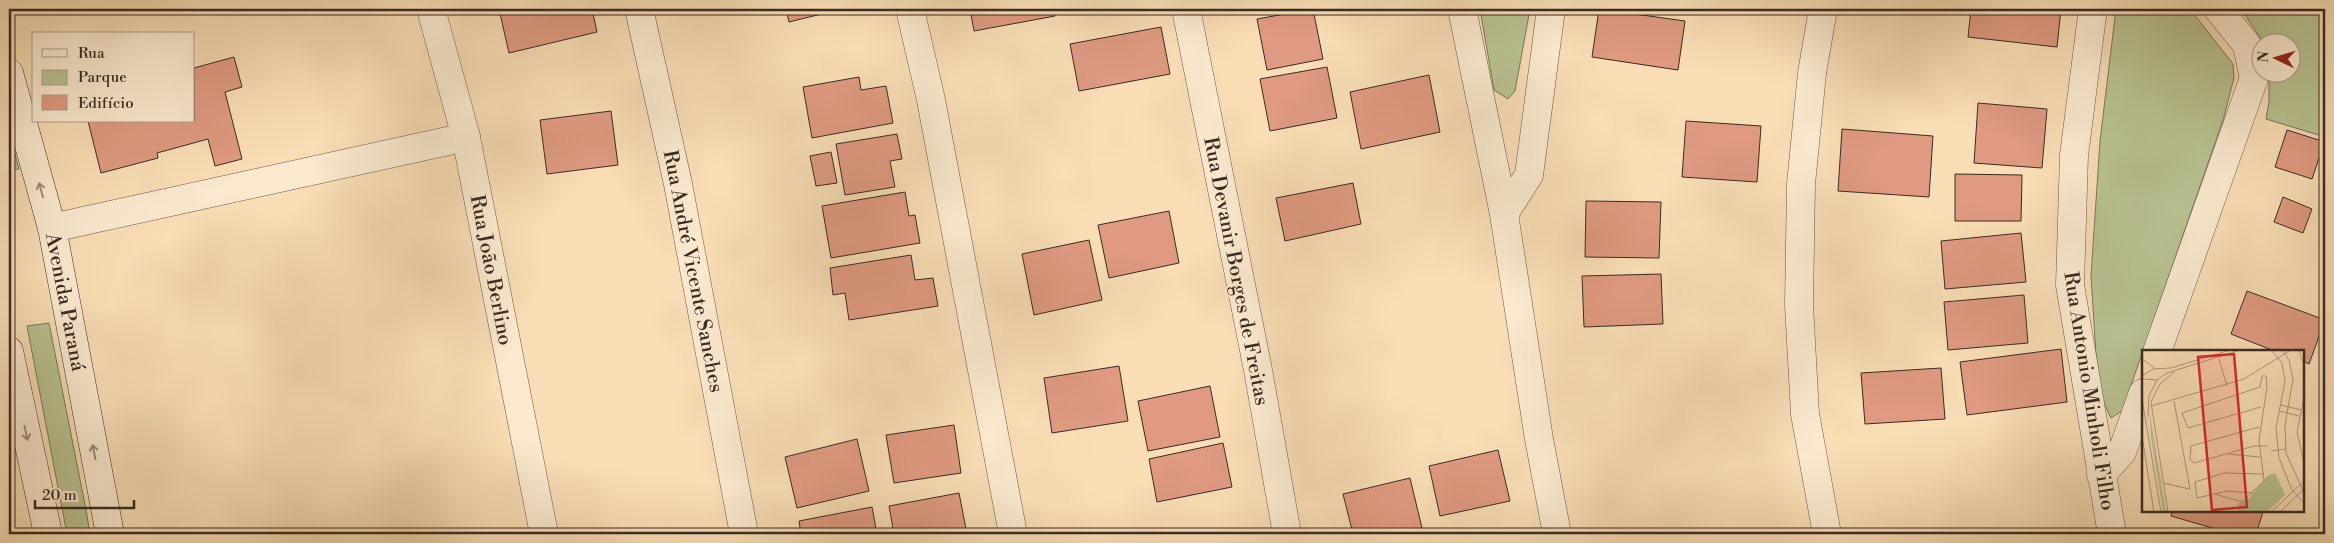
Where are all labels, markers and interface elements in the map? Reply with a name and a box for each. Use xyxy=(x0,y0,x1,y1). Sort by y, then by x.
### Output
legend xyxy=(32,32,195,122)
north arrow xyxy=(2252,32,2302,82)
text: Rua xyxy=(78,44,105,63)
text: N xyxy=(2255,51,2273,63)
text: Parque xyxy=(78,68,127,87)
text: Edifício xyxy=(78,94,134,113)
street label: Rua Devanir Borges de Freitas xyxy=(1197,135,1274,408)
street label: Rua André Vicente Sanches xyxy=(657,148,728,395)
one-way arrow xyxy=(36,182,46,198)
street label: Rua João Berlino xyxy=(464,193,517,348)
street label: Avenida Paraná xyxy=(39,230,90,374)
street label: Rua Antonio Minholi Filho xyxy=(2057,270,2120,513)
inset map xyxy=(2142,350,2304,513)
one-way arrow xyxy=(22,425,32,441)
one-way arrow xyxy=(89,444,99,460)
scale bar xyxy=(35,478,134,510)
text: 20 m xyxy=(42,486,77,505)

